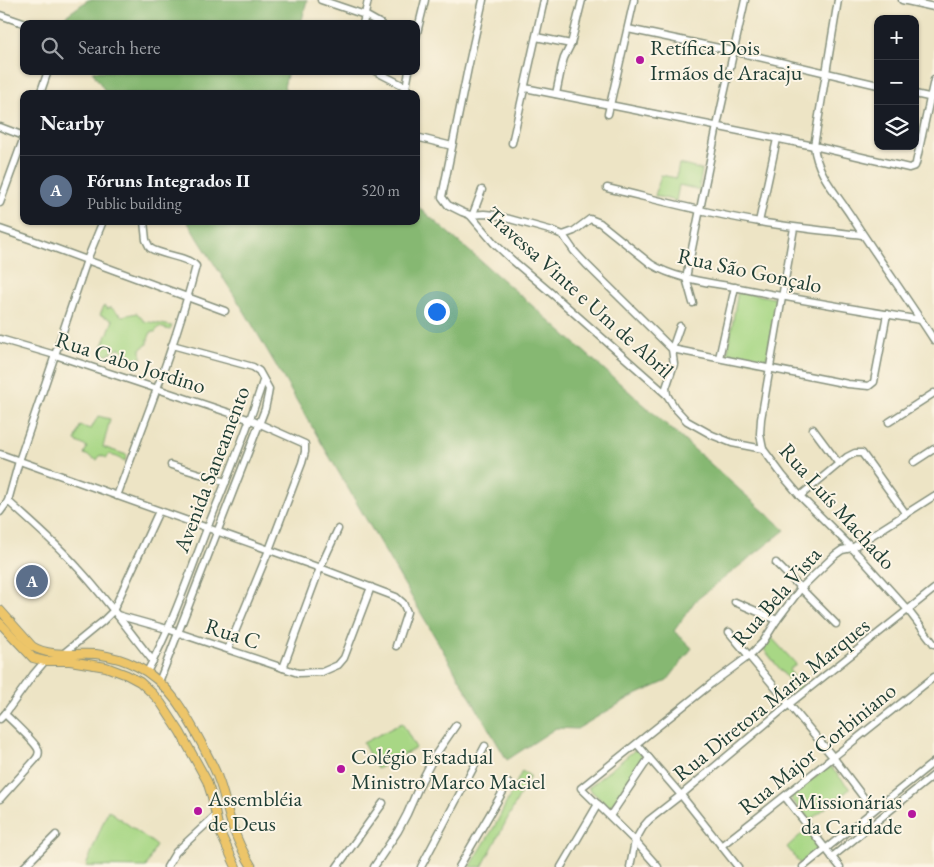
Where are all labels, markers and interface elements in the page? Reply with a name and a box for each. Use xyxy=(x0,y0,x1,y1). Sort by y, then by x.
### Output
map controls xyxy=(874,15,919,150)
button: + xyxy=(874,15,919,60)
search box xyxy=(20,20,420,75)
place label: Retífica Dois Irmãos de Aracaju xyxy=(650,33,803,87)
icon: search xyxy=(38,34,66,62)
text: Search here xyxy=(78,35,160,60)
marker: Retífica Dois Irmãos de Aracaju xyxy=(634,54,646,66)
button: − xyxy=(874,60,919,105)
button: layers xyxy=(874,105,919,150)
text: Nearby xyxy=(40,109,104,136)
text: Fóruns Integrados II xyxy=(87,168,250,193)
text: A xyxy=(50,180,62,201)
text: 520 m xyxy=(361,180,400,201)
text: Public building xyxy=(87,193,182,214)
street label: Travessa Vinte e Um de Abril xyxy=(479,200,680,385)
street label: Rua São Gonçalo xyxy=(675,241,825,300)
your location xyxy=(424,299,450,325)
street label: Rua Cabo Jordino xyxy=(52,325,210,400)
street label: Avenida Saneamento xyxy=(166,382,257,557)
street label: Rua Luís Machado xyxy=(773,437,902,576)
street label: Rua Bela Vista xyxy=(725,540,828,652)
pin: A xyxy=(16,562,48,600)
street label: Rua C xyxy=(202,611,264,656)
street label: Rua Diretora Maria Marques xyxy=(667,611,876,788)
street label: Rua Major Corbiniano xyxy=(732,676,902,821)
place label: Colégio Estadual Ministro Marco Maciel xyxy=(351,742,546,796)
marker: Colégio Estadual Ministro Marco Maciel xyxy=(335,763,347,775)
place label: Assembléia de Deus xyxy=(207,784,302,838)
place label: Missionárias da Caridade xyxy=(797,787,902,841)
marker: Assembléia de Deus xyxy=(192,805,204,817)
marker: Missionárias da Caridade xyxy=(906,808,918,820)

